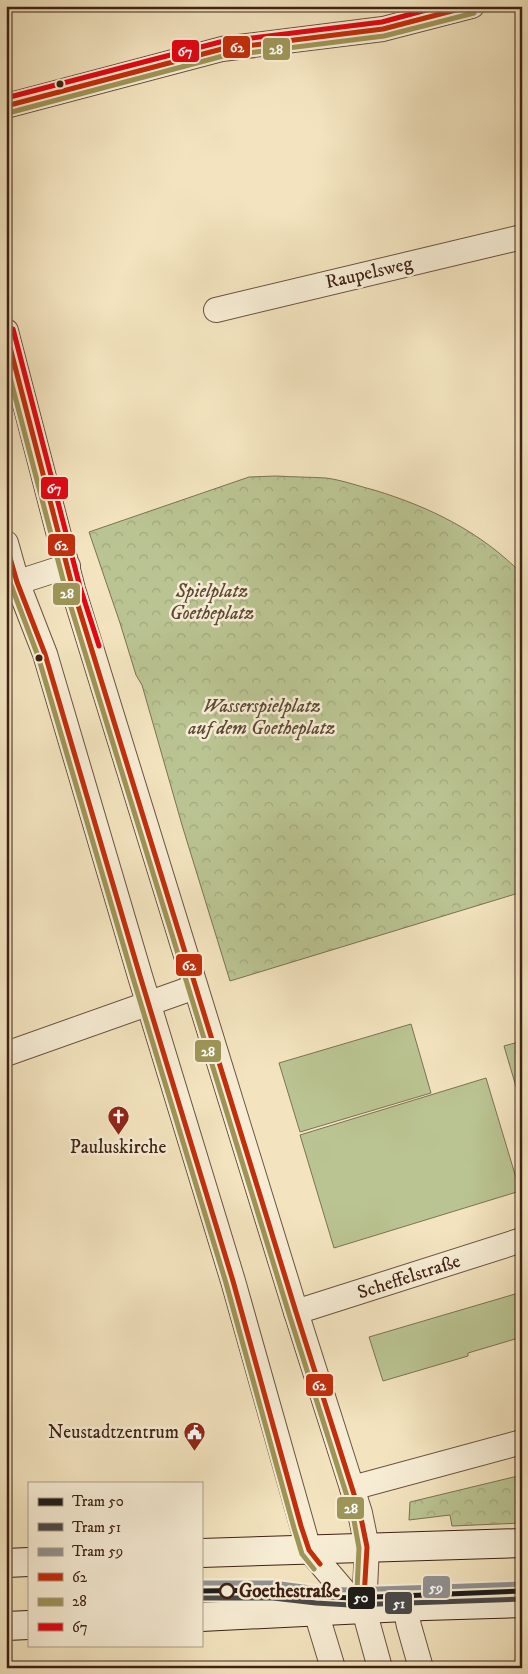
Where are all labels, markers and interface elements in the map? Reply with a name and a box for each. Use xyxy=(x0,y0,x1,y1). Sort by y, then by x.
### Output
line badge: 62 xyxy=(222,35,251,59)
line badge: 28 xyxy=(262,37,291,61)
line badge: 67 xyxy=(171,39,200,63)
text: 62 xyxy=(230,39,245,57)
text: 28 xyxy=(269,41,283,59)
text: 67 xyxy=(178,43,192,61)
unlabelled marker xyxy=(55,79,65,89)
street label: Raupelsweg xyxy=(323,252,415,294)
line badge: 67 xyxy=(40,476,69,500)
text: 67 xyxy=(47,480,61,498)
line badge: 62 xyxy=(47,533,76,557)
text: 62 xyxy=(54,537,69,555)
park label: Spielplatz Goetheplatz xyxy=(170,580,254,626)
line badge: 28 xyxy=(52,582,81,606)
text: 28 xyxy=(60,585,74,603)
unlabelled marker xyxy=(34,653,44,663)
park label: Wasserspielplatz auf dem Goetheplatz xyxy=(187,695,336,741)
line badge: 62 xyxy=(175,953,203,977)
text: 62 xyxy=(182,957,197,975)
line badge: 28 xyxy=(194,1039,222,1063)
text: 28 xyxy=(201,1043,215,1061)
church icon: Pauluskirche xyxy=(106,1104,130,1135)
place label: Pauluskirche xyxy=(70,1136,166,1159)
street label: Scheffelstraße xyxy=(355,1249,464,1304)
line badge: 62 xyxy=(305,1373,334,1397)
text: 62 xyxy=(312,1377,327,1395)
public building icon: Neustadtzentrum xyxy=(183,1420,207,1451)
place label: Neustadtzentrum xyxy=(48,1421,179,1444)
legend xyxy=(28,1482,202,1646)
text: Tram 50 xyxy=(72,1492,124,1511)
line badge: 28 xyxy=(336,1496,365,1520)
text: 28 xyxy=(344,1500,358,1518)
text: Tram 51 xyxy=(72,1518,121,1537)
text: Tram 59 xyxy=(72,1542,123,1561)
text: 62 xyxy=(72,1568,88,1587)
line badge: 59 xyxy=(422,1575,451,1599)
text: 59 xyxy=(428,1579,443,1597)
place label: Goethestraße xyxy=(239,1580,340,1603)
marker: Goethestraße xyxy=(219,1583,235,1599)
line badge: 50 xyxy=(347,1586,376,1610)
text: 50 xyxy=(353,1589,369,1607)
line badge: 51 xyxy=(384,1591,413,1615)
text: 28 xyxy=(72,1592,87,1611)
text: 51 xyxy=(392,1595,405,1613)
text: 67 xyxy=(72,1618,88,1637)

